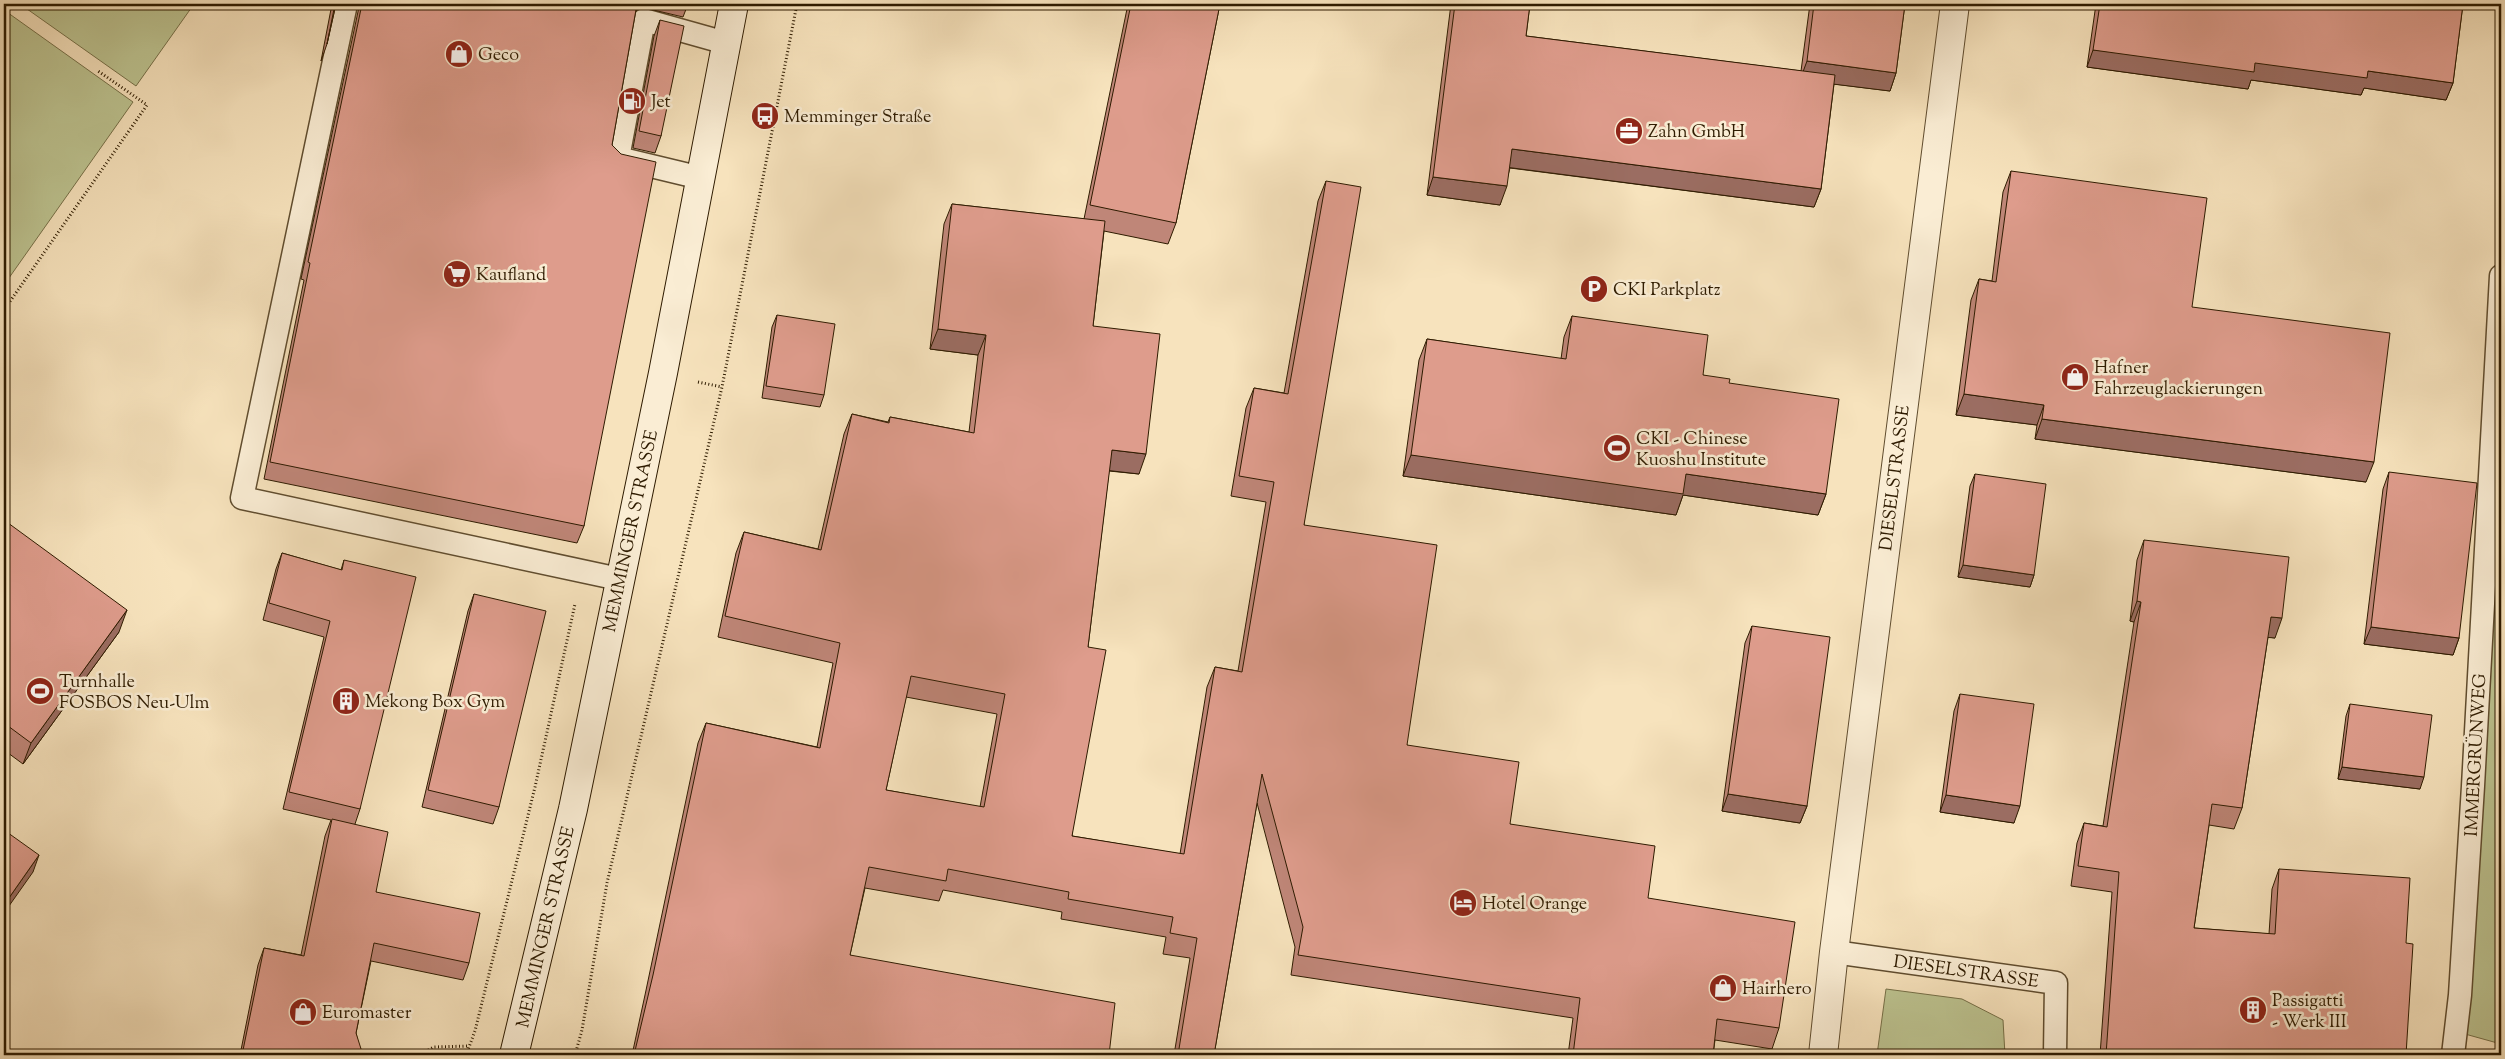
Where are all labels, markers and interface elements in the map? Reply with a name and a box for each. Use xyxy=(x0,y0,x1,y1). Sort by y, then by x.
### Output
shop icon: Geco xyxy=(444,39,474,69)
place label: Geco xyxy=(478,43,519,69)
fuel station icon: Jet xyxy=(617,86,647,116)
place label: Jet xyxy=(650,90,671,116)
bus stop icon: Memminger Straße xyxy=(750,101,780,131)
place label: Memminger Straße xyxy=(784,105,931,131)
office icon: Zahn GmbH xyxy=(1614,116,1644,146)
place label: Zahn GmbH xyxy=(1648,120,1745,146)
supermarket icon: Kaufland xyxy=(442,259,472,289)
place label: Kaufland xyxy=(476,263,546,289)
parking icon: CKI Parkplatz xyxy=(1579,274,1609,304)
place label: CKI Parkplatz xyxy=(1613,278,1721,304)
place label: Hafner Fahrzeuglackierungen xyxy=(2094,356,2263,403)
shop icon: Hafner Fahrzeuglackierungen xyxy=(2060,362,2090,392)
street label: DIESELSTRASSE xyxy=(1874,404,1918,553)
place label: CKI - Chinese Kuoshu Institute xyxy=(1636,427,1766,474)
street label: MEMMINGER STRASSE xyxy=(598,428,666,635)
sports icon: CKI - Chinese Kuoshu Institute xyxy=(1602,433,1632,463)
place label: Turnhalle FOSBOS Neu-Ulm xyxy=(59,670,209,717)
street label: IMMERGRÜNWEG xyxy=(2460,673,2494,837)
sports icon: Turnhalle FOSBOS Neu-Ulm xyxy=(25,676,55,706)
building icon: Mekong Box Gym xyxy=(331,686,361,716)
place label: Mekong Box Gym xyxy=(365,690,505,716)
street label: MEMMINGER STRASSE xyxy=(511,824,583,1031)
hotel icon: Hotel Orange xyxy=(1448,888,1478,918)
place label: Hotel Orange xyxy=(1482,892,1587,918)
street label: DIESELSTRASSE xyxy=(1891,950,2040,996)
shop icon: Hairhero xyxy=(1708,973,1738,1003)
place label: Hairhero xyxy=(1742,977,1812,1003)
place label: Passigatti - Werk III xyxy=(2272,989,2347,1036)
building icon: Passigatti - Werk III xyxy=(2238,995,2268,1025)
shop icon: Euromaster xyxy=(288,997,318,1027)
place label: Euromaster xyxy=(322,1001,412,1027)

